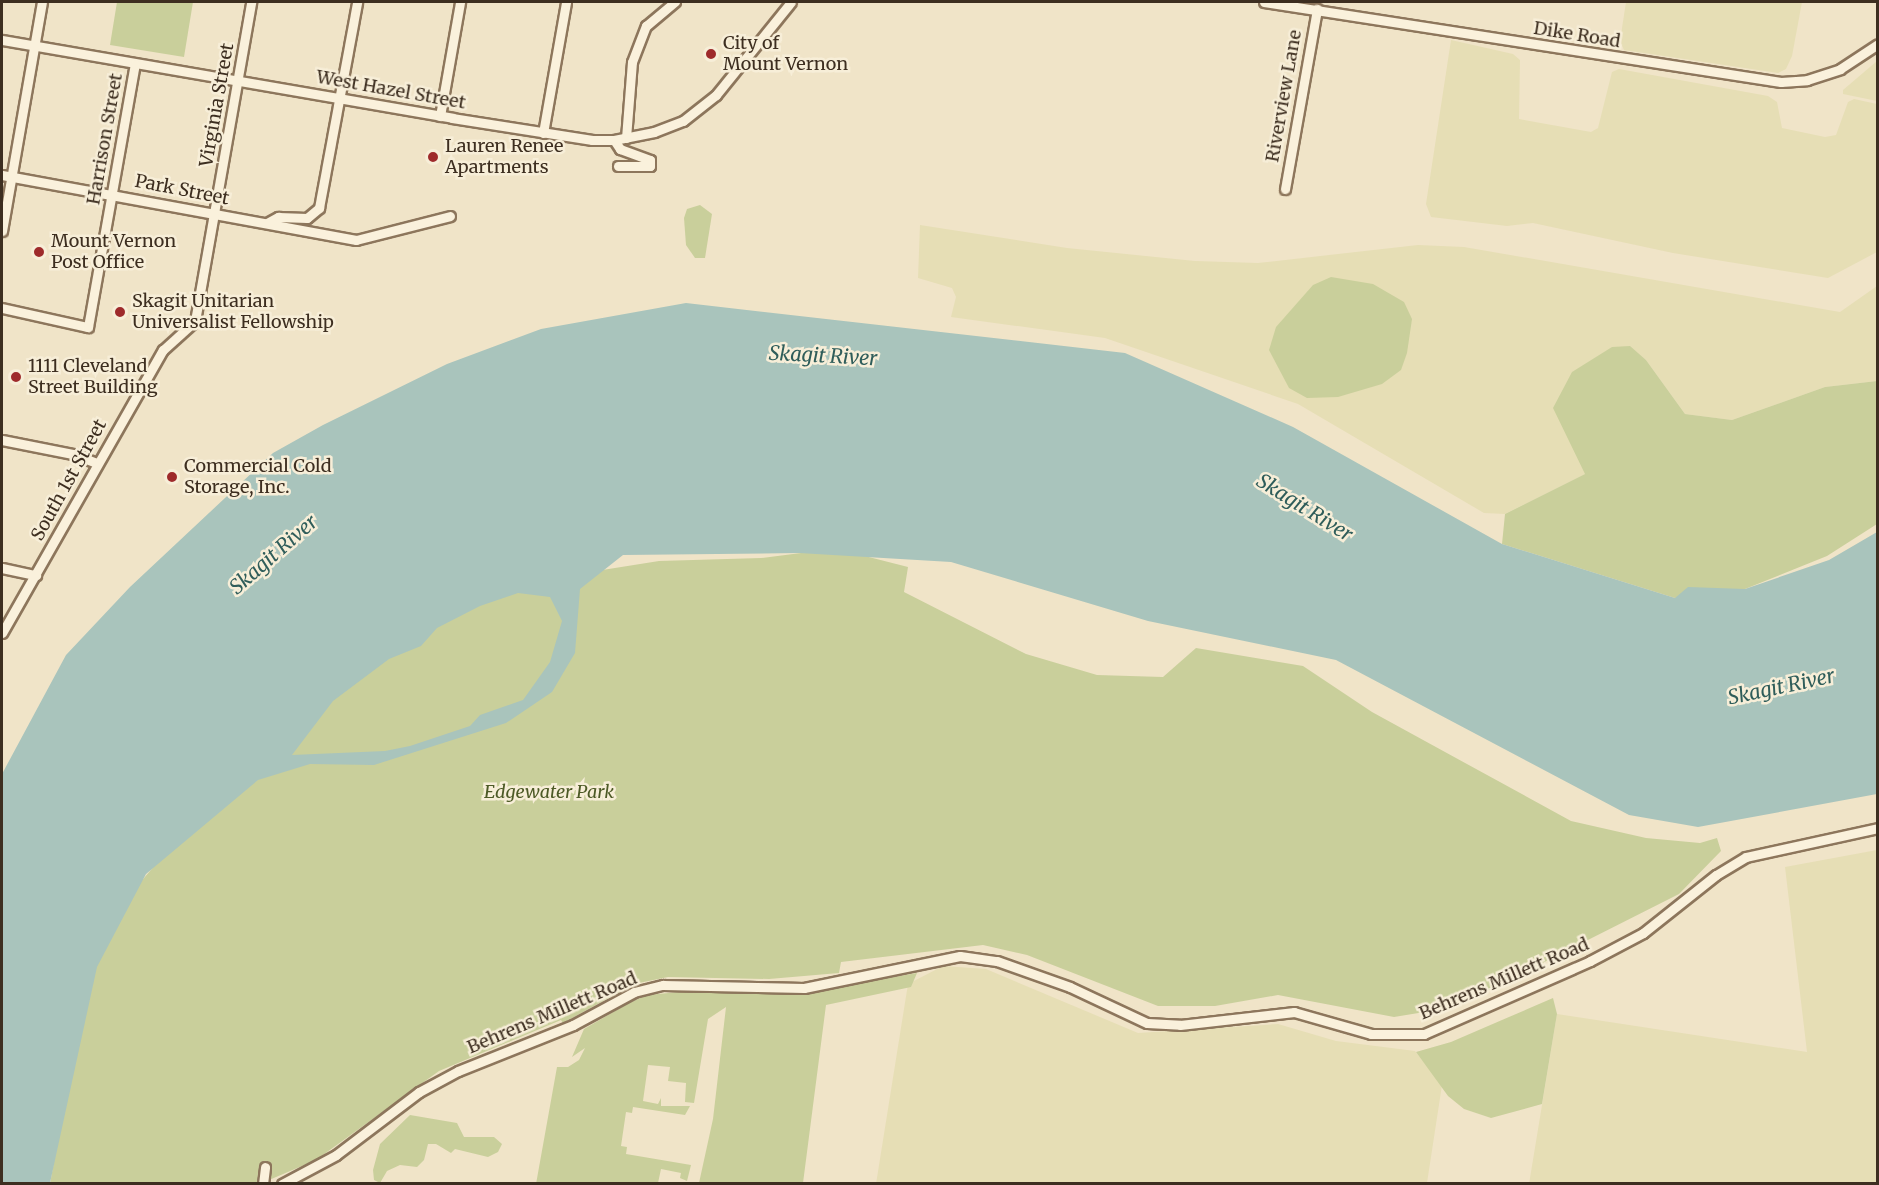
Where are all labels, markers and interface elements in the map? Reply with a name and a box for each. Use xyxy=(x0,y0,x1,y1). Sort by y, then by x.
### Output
street label: Dike Road xyxy=(1532,17,1622,53)
street label: Riverview Lane xyxy=(1262,28,1306,164)
place label: City of Mount Vernon xyxy=(723,33,848,76)
street label: Virginia Street xyxy=(195,41,239,169)
marker: City of Mount Vernon xyxy=(704,47,718,61)
street label: West Hazel Street xyxy=(315,66,467,114)
street label: Harrison Street xyxy=(83,72,127,206)
place label: Lauren Renee Apartments xyxy=(445,136,563,178)
marker: Lauren Renee Apartments xyxy=(426,150,440,164)
street label: Park Street xyxy=(133,170,231,210)
place label: Mount Vernon Post Office xyxy=(51,231,176,274)
marker: Mount Vernon Post Office xyxy=(32,245,46,259)
place label: Skagit Unitarian Universalist Fellowship xyxy=(132,291,334,334)
marker: Skagit Unitarian Universalist Fellowship xyxy=(113,305,127,319)
water label: Skagit River xyxy=(768,340,878,370)
place label: 1111 Cleveland Street Building xyxy=(28,356,158,398)
marker: 1111 Cleveland Street Building xyxy=(9,370,23,384)
street label: South 1st Street xyxy=(27,416,111,544)
place label: Commercial Cold Storage, Inc. xyxy=(184,456,331,498)
water label: Skagit River xyxy=(1253,468,1357,546)
marker: Commercial Cold Storage, Inc. xyxy=(165,470,179,484)
water label: Skagit River xyxy=(224,509,322,599)
water label: Skagit River xyxy=(1725,663,1837,709)
park label: Edgewater Park xyxy=(484,781,614,803)
street label: Behrens Millett Road xyxy=(1416,934,1592,1024)
street label: Behrens Millett Road xyxy=(464,968,640,1058)

